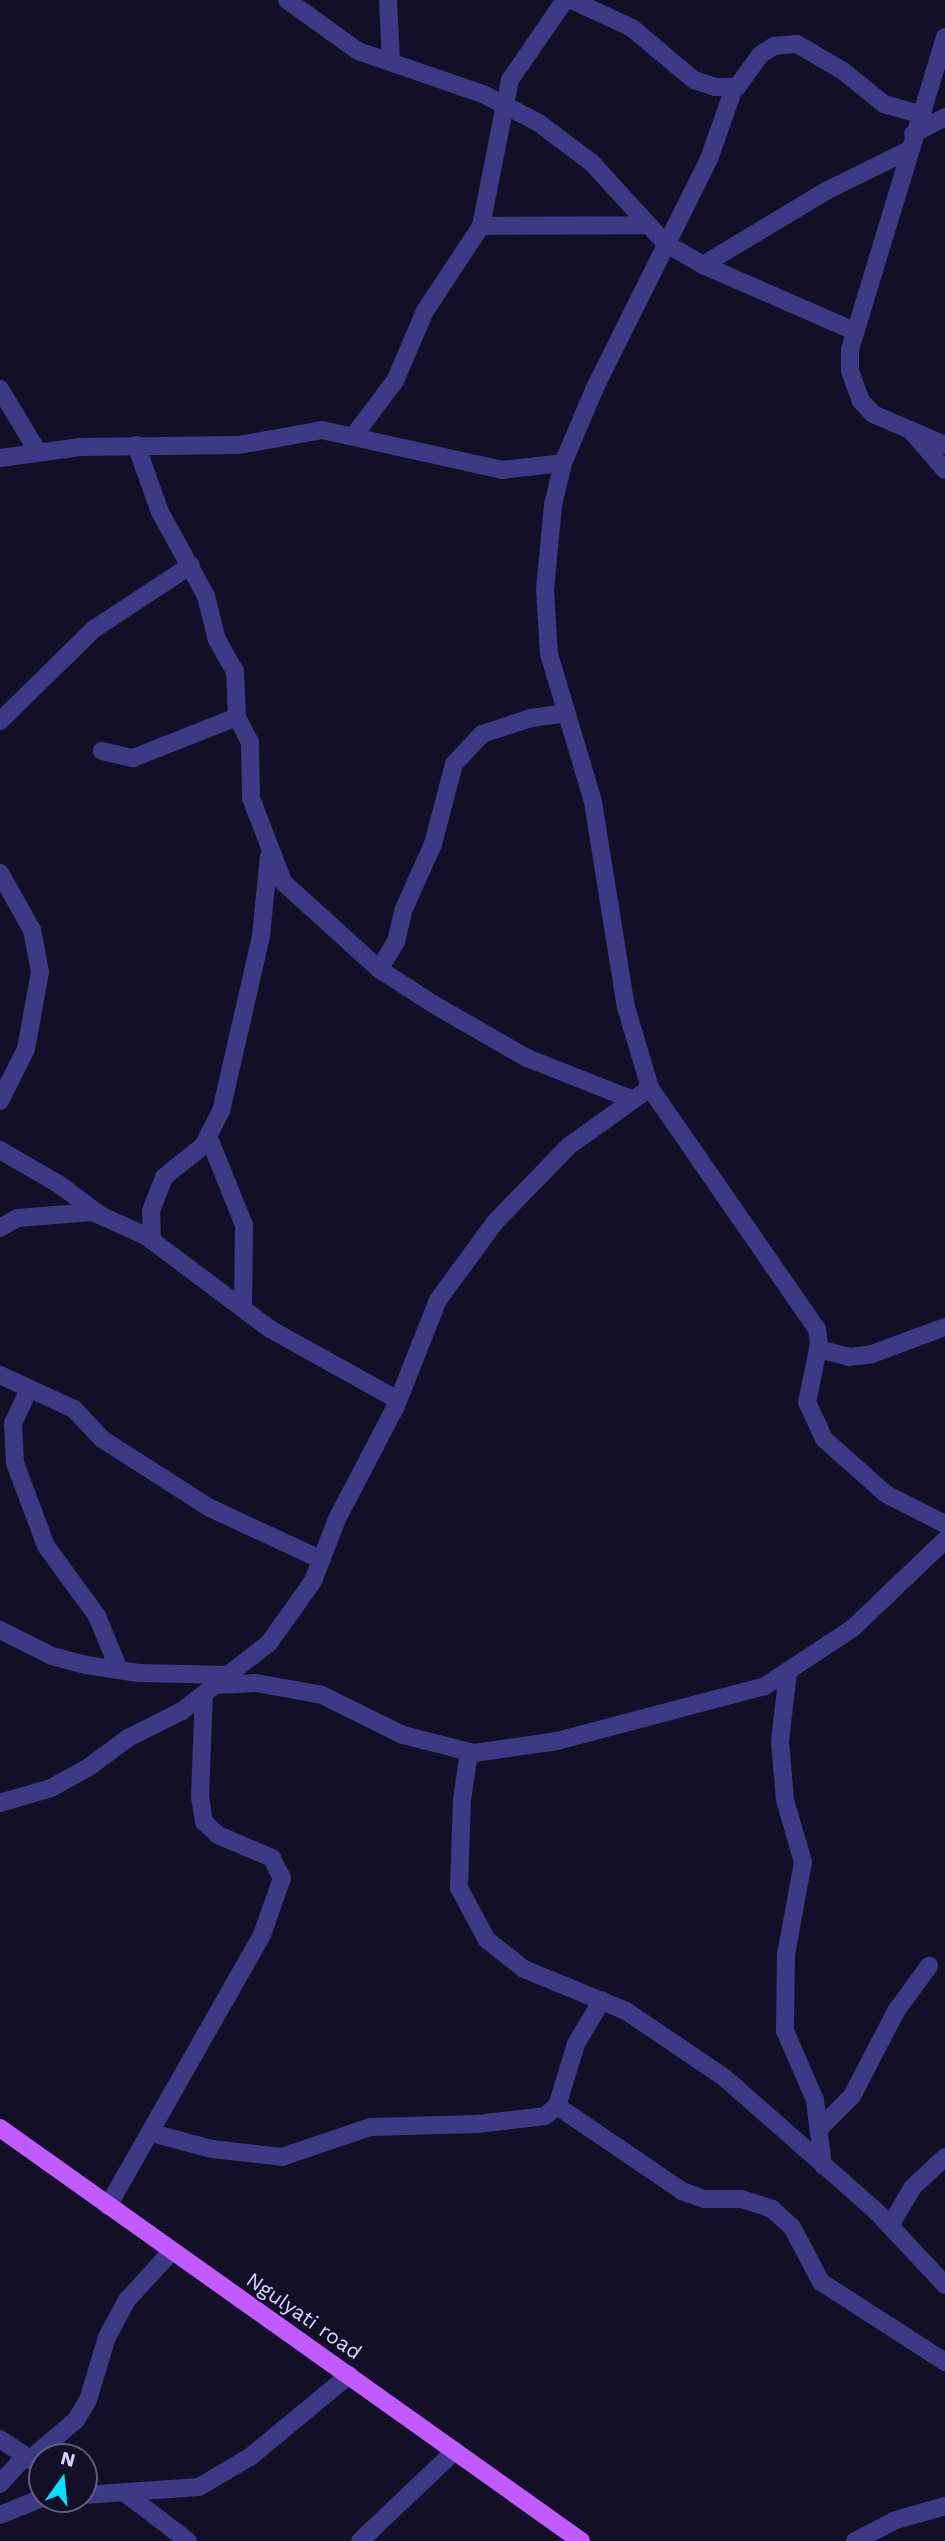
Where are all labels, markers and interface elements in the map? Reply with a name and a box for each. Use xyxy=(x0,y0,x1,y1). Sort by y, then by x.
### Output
street label: Ngulyati road xyxy=(242,2267,366,2365)
north arrow xyxy=(28,2443,98,2513)
text: N xyxy=(58,2446,78,2472)

